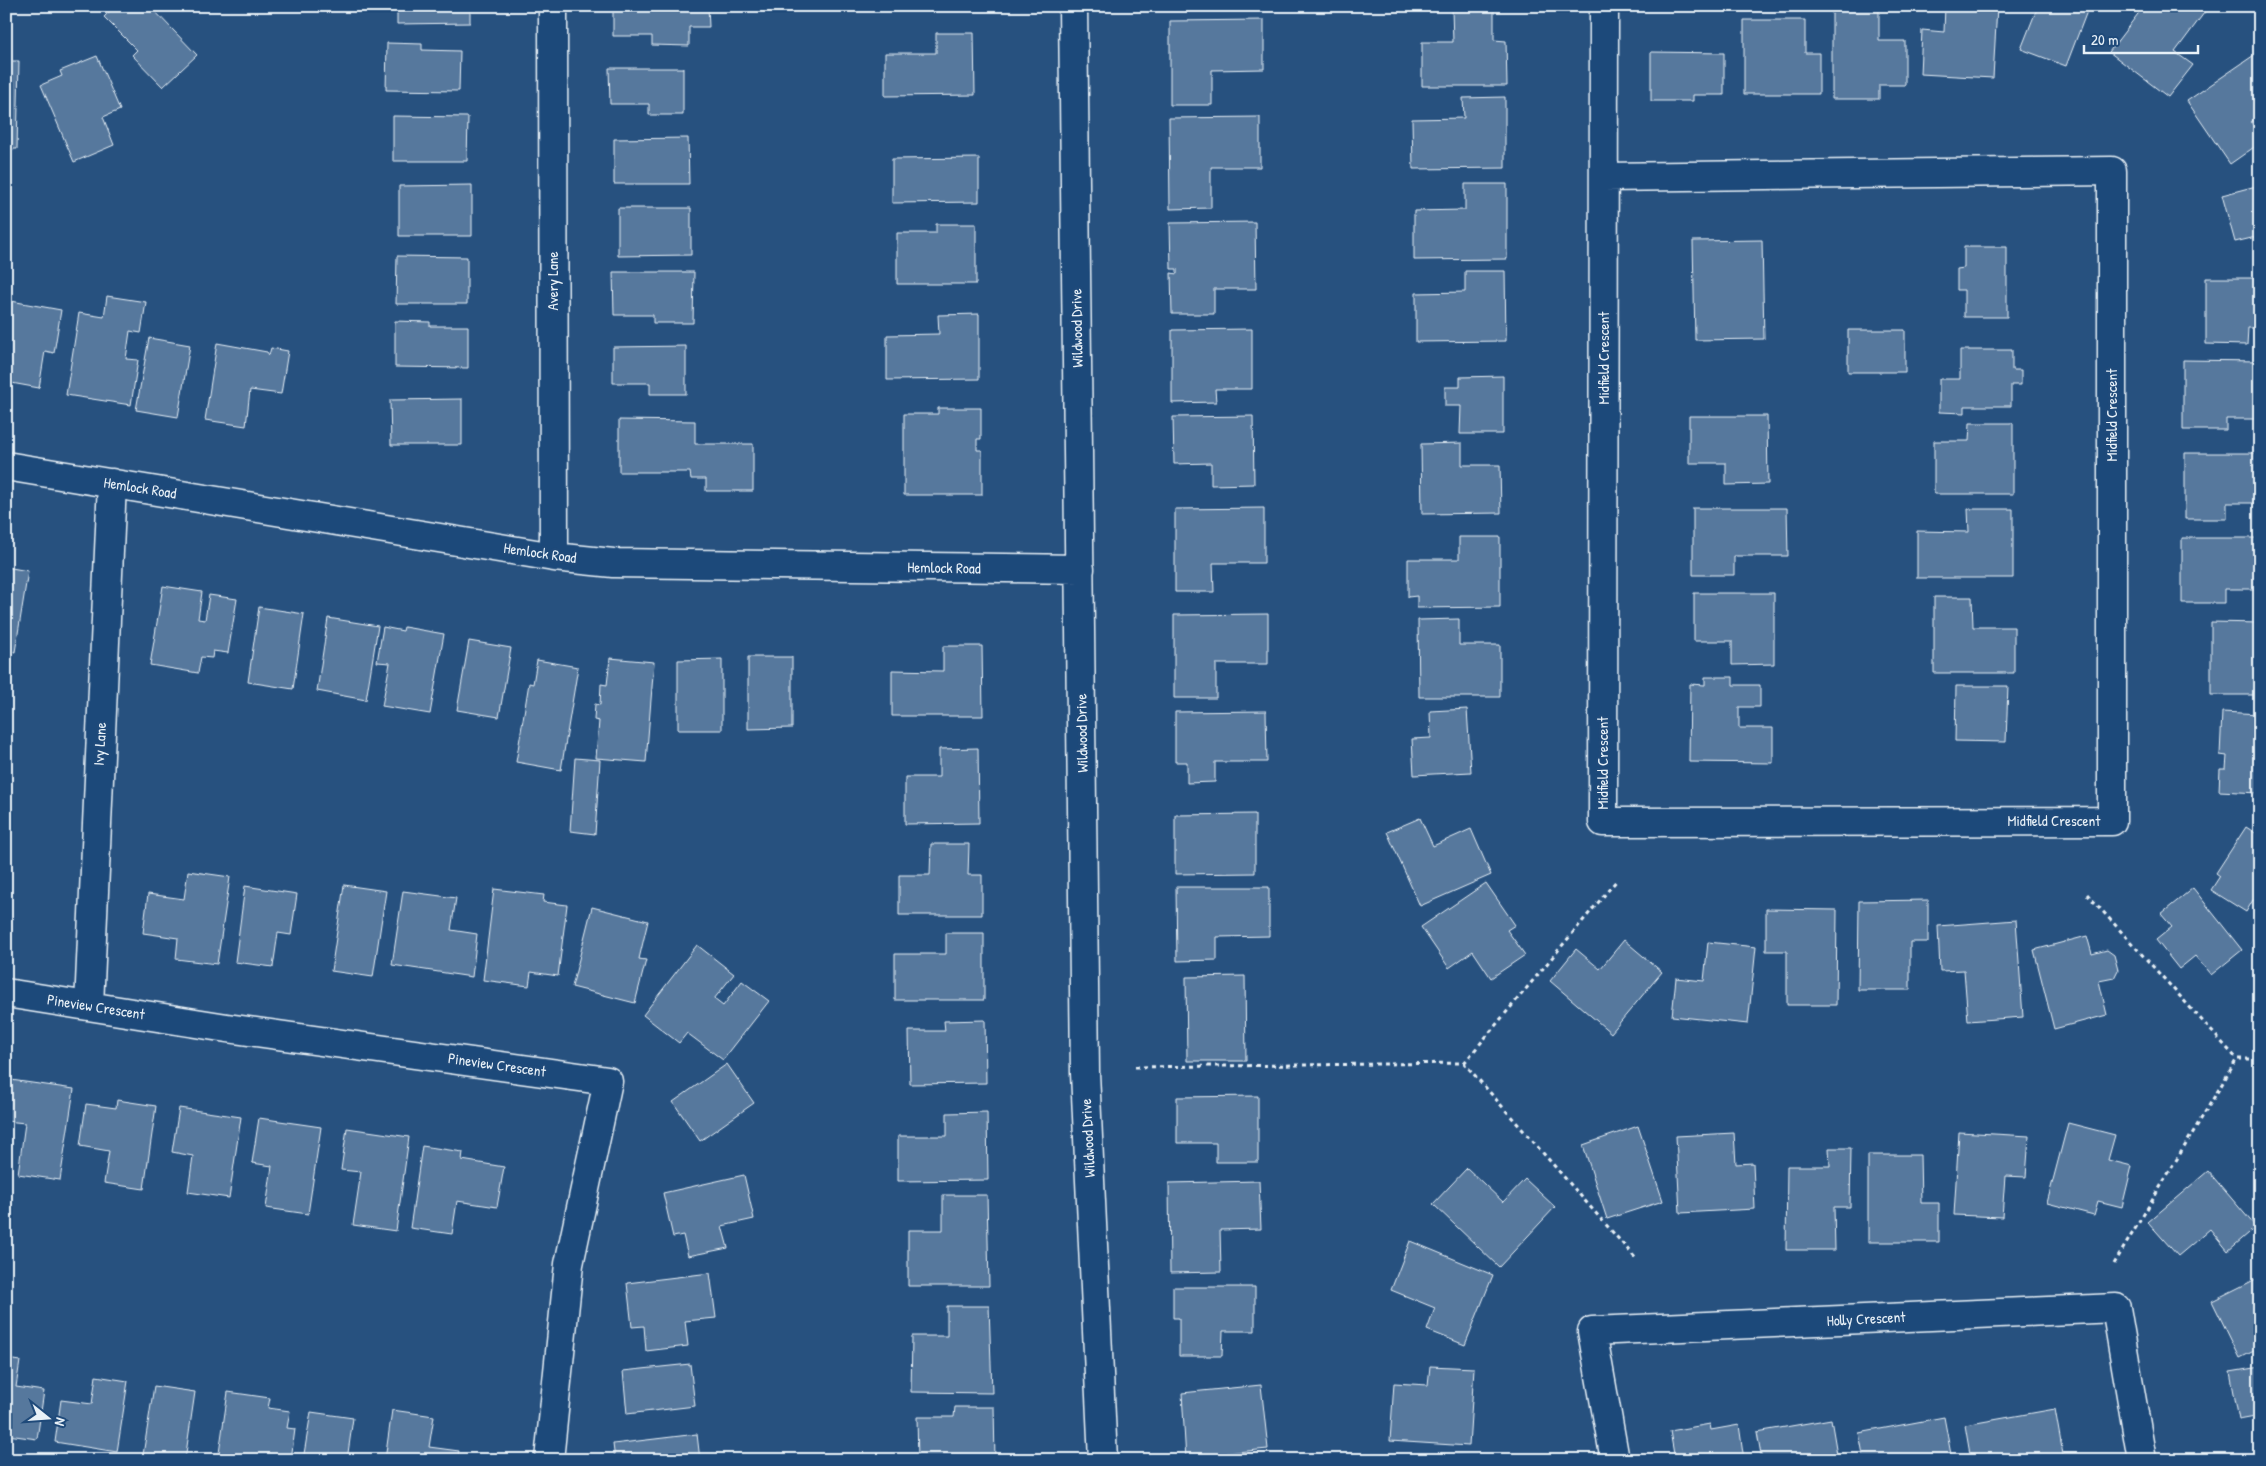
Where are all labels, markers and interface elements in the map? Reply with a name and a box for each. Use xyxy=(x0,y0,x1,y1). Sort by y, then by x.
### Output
scale bar xyxy=(2084,22,2197,54)
text: 20 m xyxy=(2091,29,2118,50)
street label: Avery Lane xyxy=(542,251,563,311)
street label: Wildwood Drive xyxy=(1065,288,1088,368)
street label: Midfield Crescent xyxy=(1593,311,1614,404)
street label: Midfield Crescent xyxy=(2101,368,2122,461)
street label: Hemlock Road xyxy=(102,471,178,504)
street label: Hemlock Road xyxy=(502,537,578,568)
street label: Hemlock Road xyxy=(907,556,981,579)
street label: Wildwood Drive xyxy=(1070,693,1093,773)
street label: Midfield Crescent xyxy=(1592,716,1613,809)
street label: Ivy Lane xyxy=(88,722,111,766)
street label: Midfield Crescent xyxy=(2008,810,2101,831)
street label: Pineview Crescent xyxy=(46,988,147,1025)
street label: Pineview Crescent xyxy=(447,1047,548,1082)
street label: Wildwood Drive xyxy=(1075,1098,1100,1178)
street label: Holly Crescent xyxy=(1826,1306,1907,1331)
north arrow xyxy=(22,1394,72,1444)
text: N xyxy=(51,1416,71,1429)

